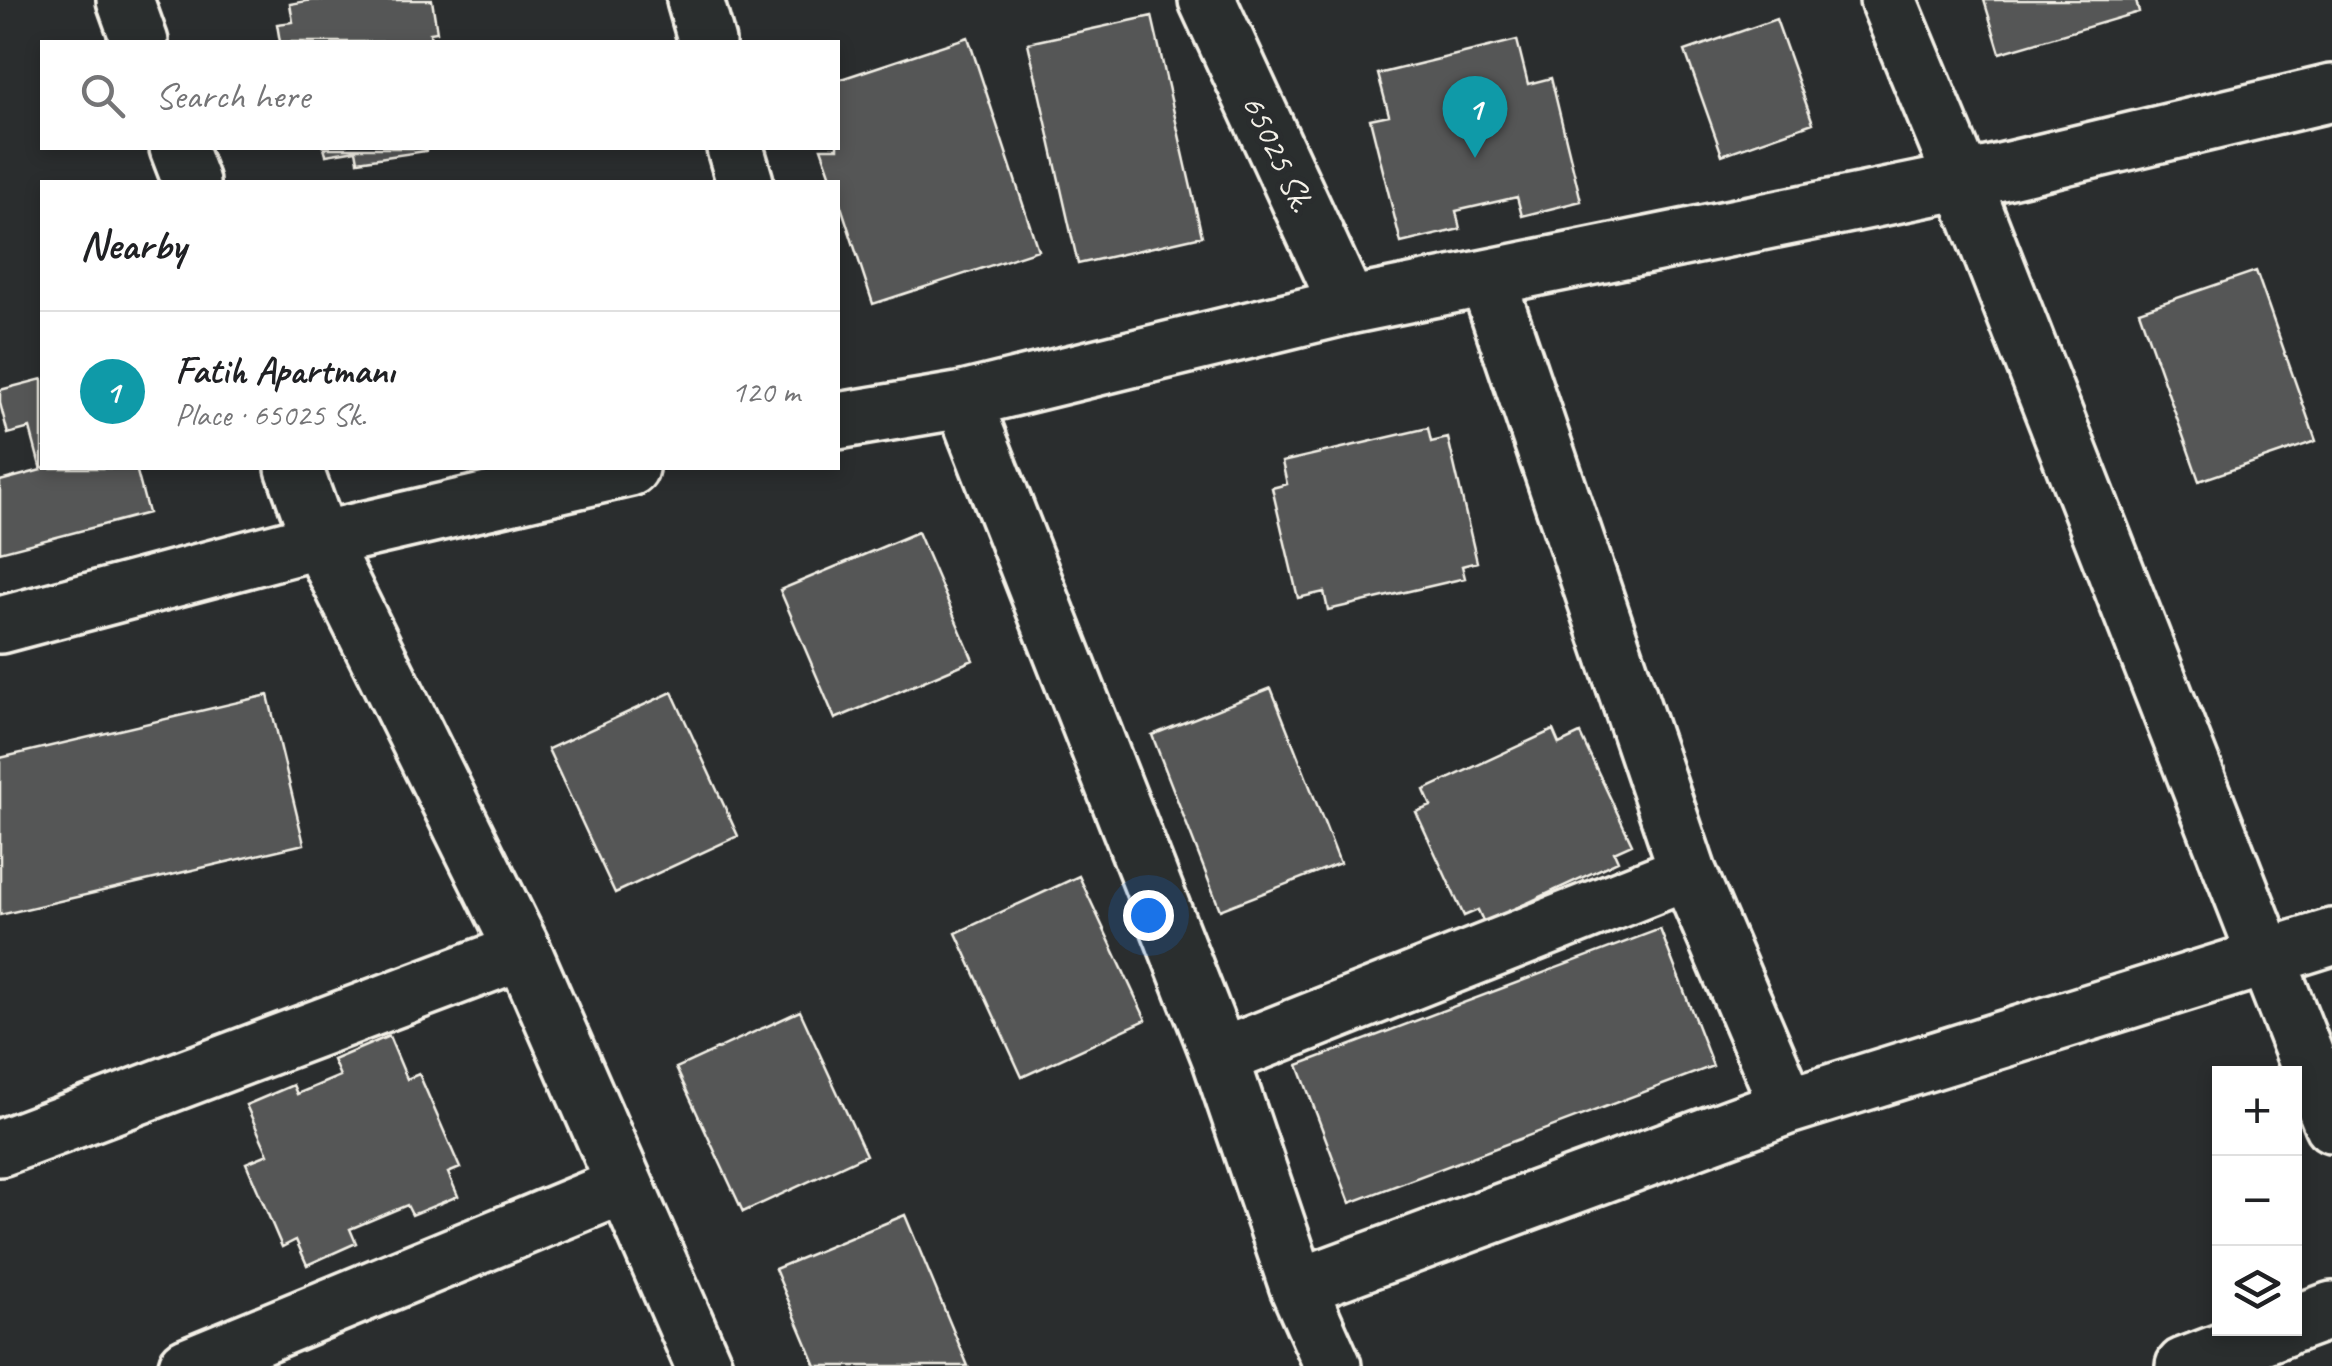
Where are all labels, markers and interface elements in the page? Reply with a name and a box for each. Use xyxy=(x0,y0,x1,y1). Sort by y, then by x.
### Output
search box xyxy=(40,40,840,150)
icon: search xyxy=(75,68,130,123)
text: Search here xyxy=(155,72,310,119)
pin: 1 xyxy=(1442,76,1508,158)
street label: 65025 Sk. xyxy=(1231,87,1325,219)
text: Nearby xyxy=(80,219,186,272)
text: Fatih Apartmanı xyxy=(175,347,394,394)
text: 1 xyxy=(105,371,120,412)
text: 120 m xyxy=(731,371,800,412)
text: Place · 65025 Sk. xyxy=(175,394,366,435)
your location xyxy=(1123,890,1174,941)
map controls xyxy=(2212,1066,2302,1336)
button: + xyxy=(2212,1066,2302,1156)
button: − xyxy=(2212,1156,2302,1246)
button: layers xyxy=(2212,1246,2302,1336)

